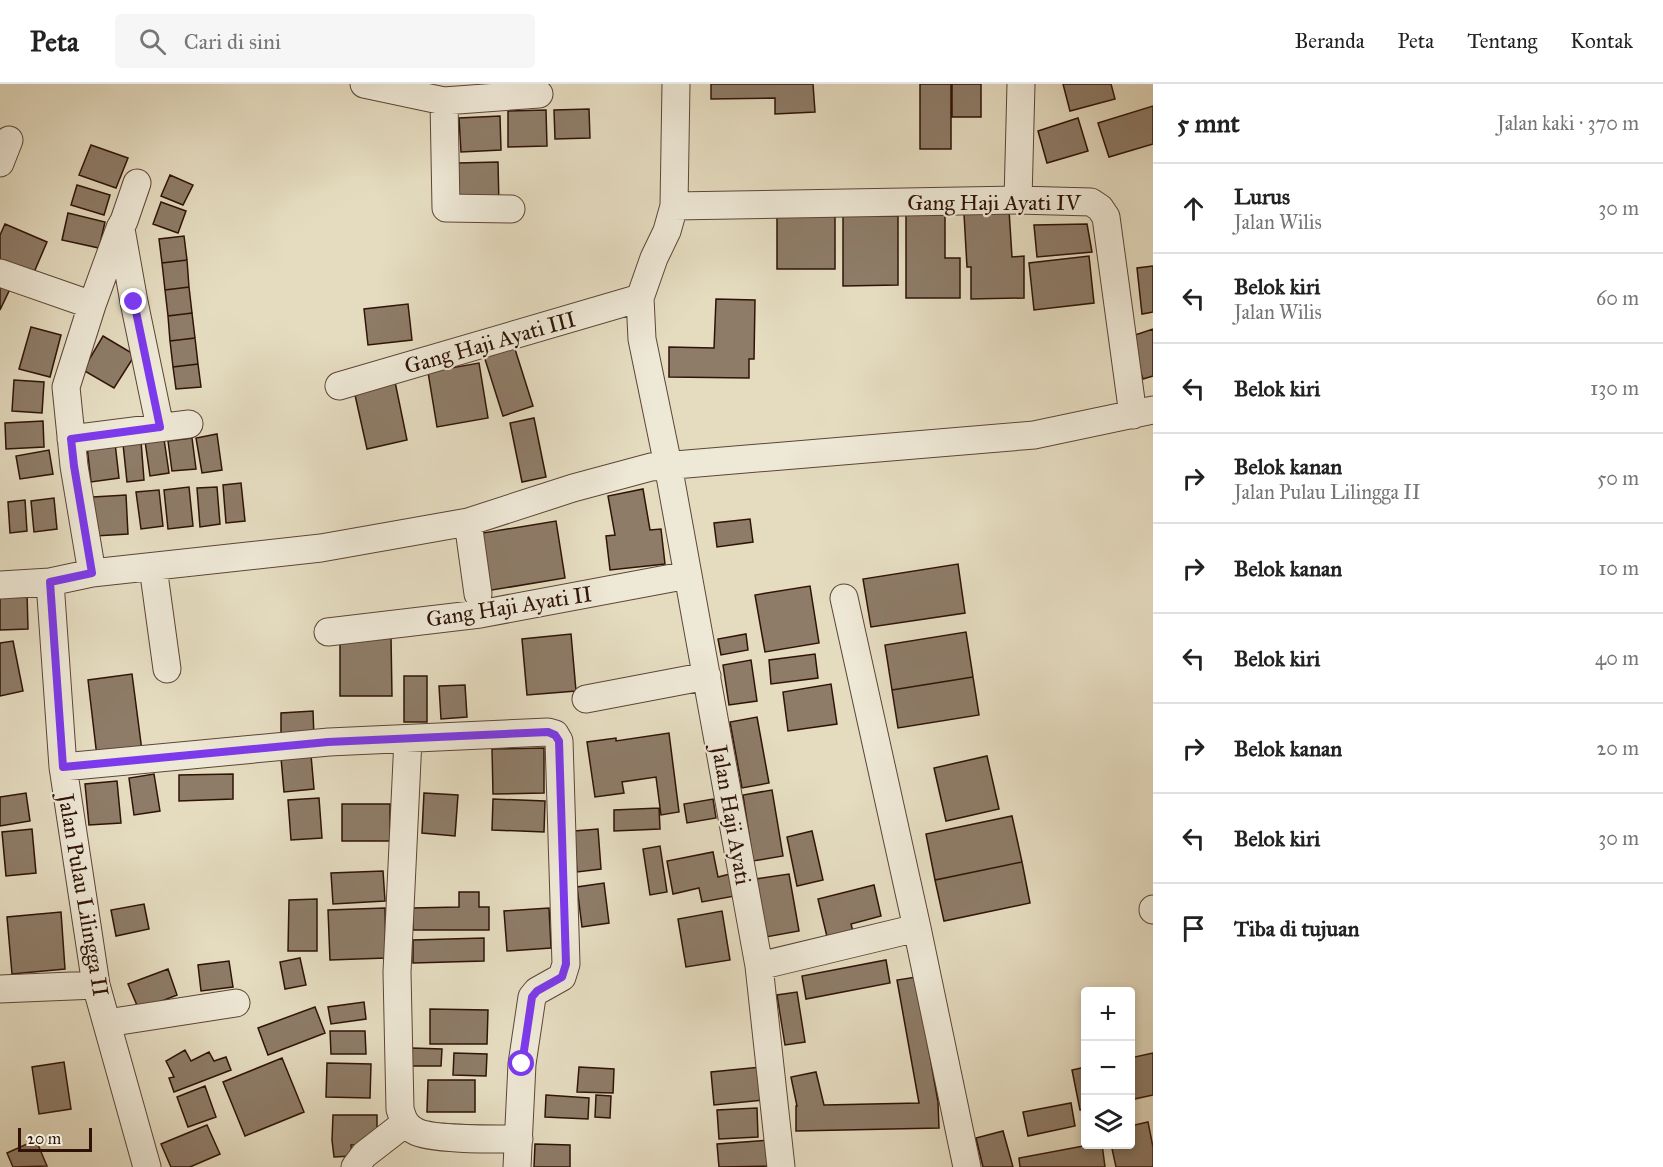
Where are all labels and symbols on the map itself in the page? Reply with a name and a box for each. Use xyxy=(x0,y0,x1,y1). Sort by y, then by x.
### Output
street label: Gang Haji Ayati IV xyxy=(907,189,1082,216)
route end xyxy=(120,288,146,314)
street label: Gang Haji Ayati III xyxy=(401,305,579,380)
street label: Gang Haji Ayati II xyxy=(424,580,594,633)
street label: Jalan Haji Ayati xyxy=(706,741,757,887)
street label: Jalan Pulau Lilingga II xyxy=(52,790,115,998)
route start xyxy=(508,1050,534,1076)
scale bar xyxy=(18,1125,92,1152)

